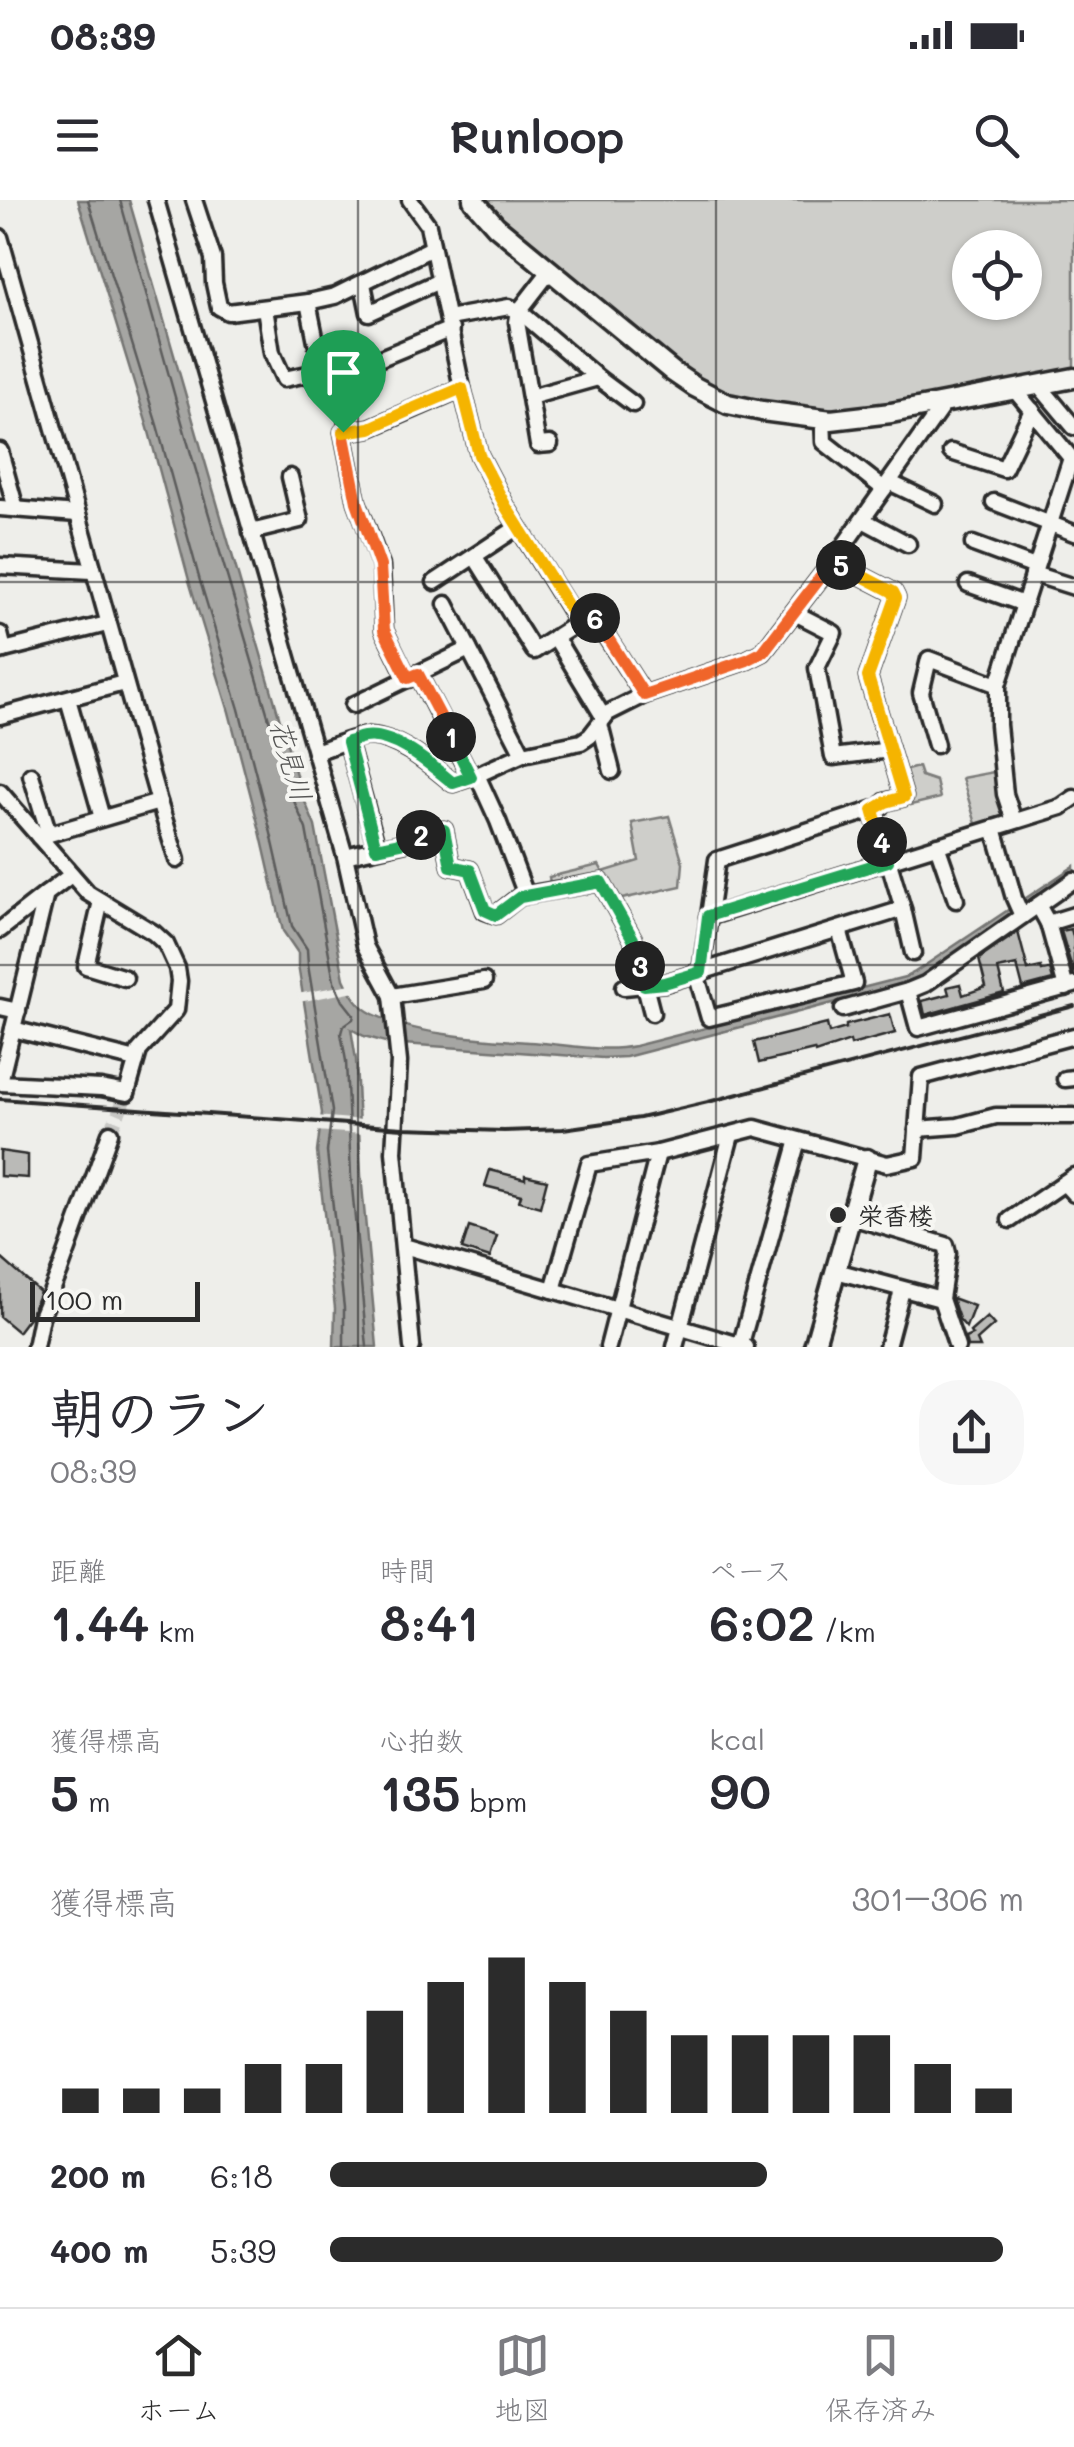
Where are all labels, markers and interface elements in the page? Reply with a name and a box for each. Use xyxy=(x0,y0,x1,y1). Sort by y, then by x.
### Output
text: 08:39 xyxy=(50,10,156,60)
text: Runloop xyxy=(449,106,625,164)
icon: menu xyxy=(50,108,105,163)
icon: search xyxy=(969,108,1024,163)
map controls xyxy=(952,230,1042,320)
button: locate xyxy=(952,230,1042,320)
pin xyxy=(301,330,386,433)
icon: arrive xyxy=(316,345,371,400)
pin: 5 xyxy=(816,540,866,590)
text: 5 xyxy=(833,547,849,583)
pin: 6 xyxy=(570,593,620,643)
text: 6 xyxy=(587,600,603,636)
pin: 1 xyxy=(426,712,476,762)
water label: 花見川 xyxy=(263,715,321,805)
text: 1 xyxy=(445,719,457,755)
pin: 2 xyxy=(396,810,446,860)
text: 2 xyxy=(413,817,429,853)
pin: 4 xyxy=(857,817,907,867)
text: 4 xyxy=(873,824,891,860)
pin: 3 xyxy=(615,941,665,991)
text: 3 xyxy=(632,948,648,984)
place label: 栄香楼 xyxy=(858,1199,933,1231)
marker: 栄香楼 xyxy=(827,1204,849,1226)
scale bar xyxy=(30,1277,200,1322)
text: 100 m xyxy=(45,1281,123,1317)
text: 朝のラン xyxy=(50,1375,270,1447)
button: share xyxy=(919,1380,1024,1485)
text: 08:39 xyxy=(50,1449,137,1491)
text: 距離 xyxy=(50,1552,106,1588)
text: 時間 xyxy=(380,1552,436,1588)
text: ペース xyxy=(709,1552,792,1588)
text: 1.44 xyxy=(50,1589,149,1655)
text: 8:41 xyxy=(380,1589,479,1655)
text: 6:02 xyxy=(709,1589,815,1655)
text: km xyxy=(149,1613,195,1649)
text: /km xyxy=(815,1613,876,1649)
text: kcal xyxy=(709,1721,765,1757)
text: 獲得標高 xyxy=(50,1722,162,1758)
text: 心拍数 xyxy=(380,1722,464,1758)
text: 90 xyxy=(709,1757,771,1823)
text: 5 xyxy=(50,1759,79,1825)
text: 135 xyxy=(380,1759,461,1825)
text: m xyxy=(79,1783,110,1819)
text: bpm xyxy=(461,1783,527,1819)
text: 301–306 m xyxy=(851,1877,1024,1919)
text: 獲得標高 xyxy=(50,1880,178,1922)
text: 200 m xyxy=(50,2154,146,2196)
text: 6:18 xyxy=(210,2154,273,2196)
text: 400 m xyxy=(50,2229,148,2271)
text: 5:39 xyxy=(210,2229,276,2271)
tab: ホーム xyxy=(137,2328,220,2428)
tab: 地図 xyxy=(494,2328,550,2428)
tab: 保存済み xyxy=(825,2328,937,2428)

